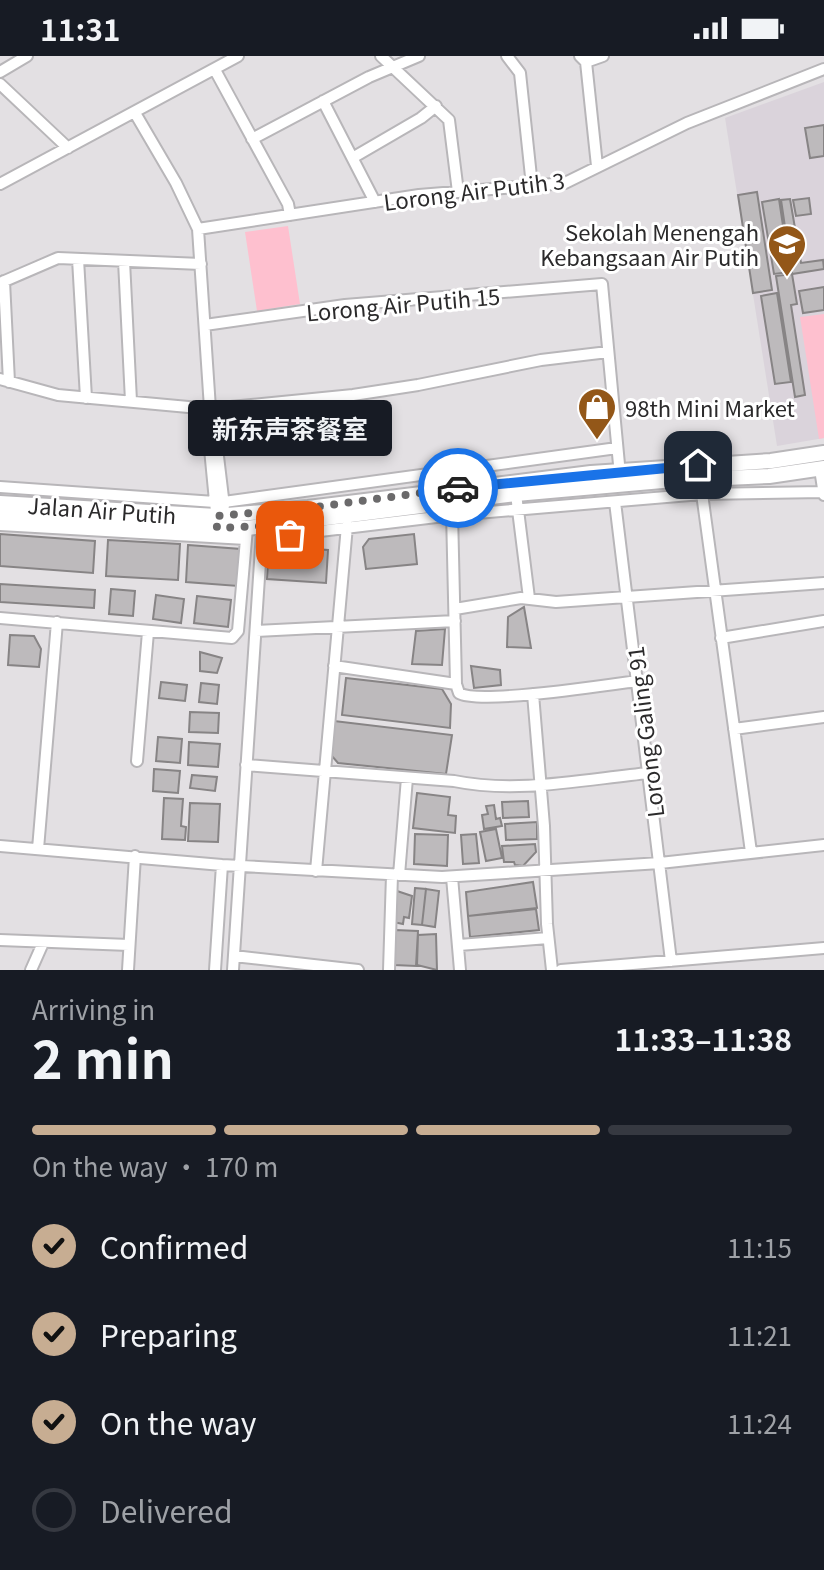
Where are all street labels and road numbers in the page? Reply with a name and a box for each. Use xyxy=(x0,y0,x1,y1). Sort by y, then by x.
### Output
street label: Lorong Air Putih 3 xyxy=(382,163,566,217)
street label: Lorong Air Putih 15 xyxy=(305,279,501,327)
street label: Jalan Air Putih xyxy=(27,488,177,530)
street label: Lorong Galing 91 xyxy=(618,645,670,819)

